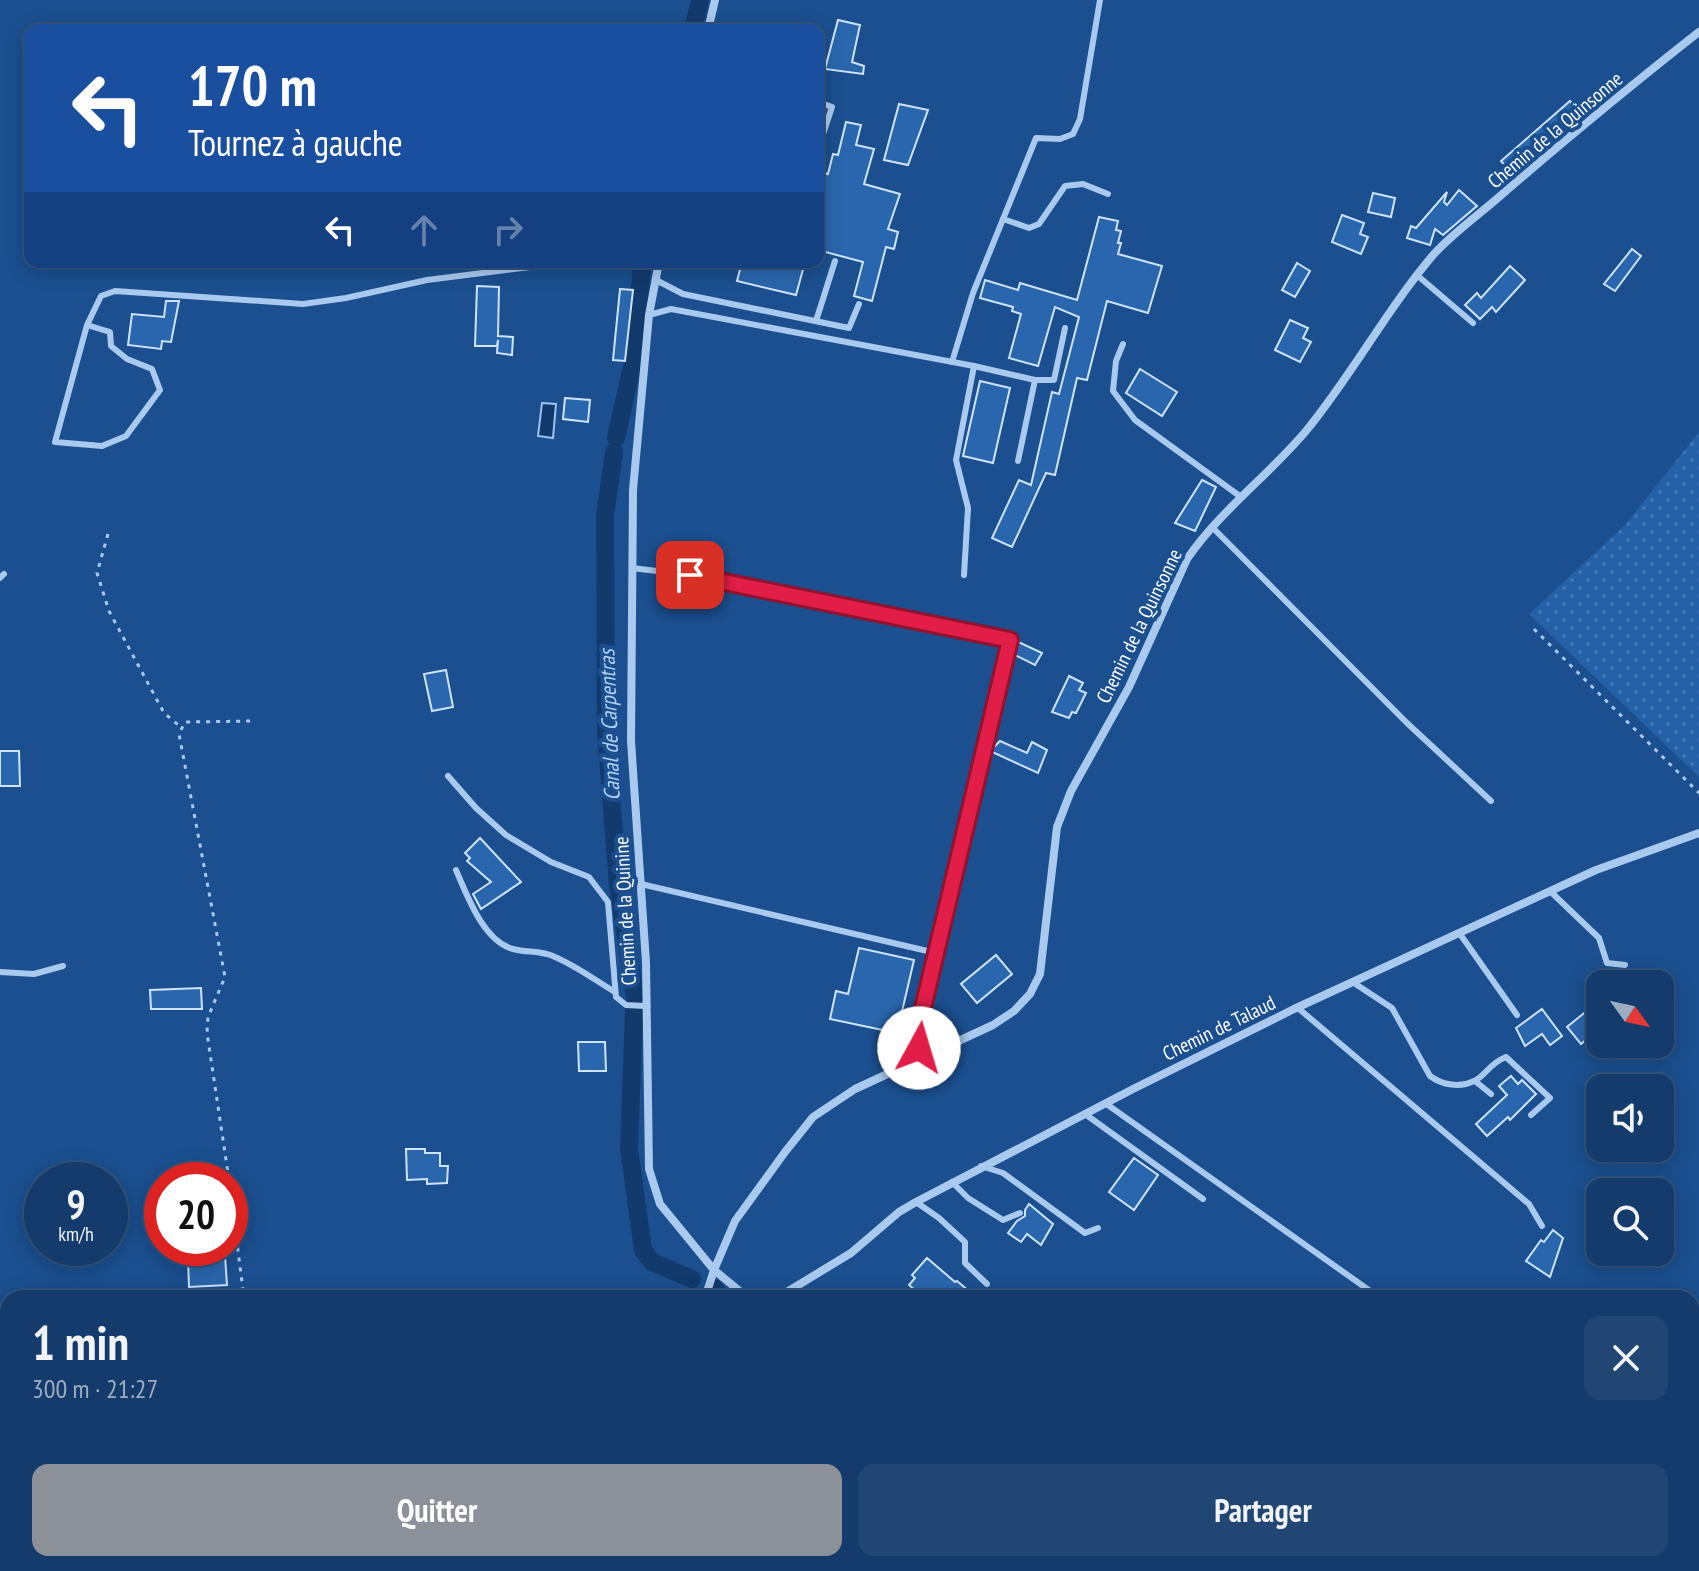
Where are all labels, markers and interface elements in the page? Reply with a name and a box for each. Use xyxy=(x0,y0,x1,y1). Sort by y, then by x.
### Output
text: 170 m xyxy=(188,49,317,121)
icon: left xyxy=(56,56,160,160)
street label: Chemin de la Quinsonne xyxy=(1482,66,1628,194)
text: Tournez à gauche xyxy=(188,119,403,166)
icon: left xyxy=(318,208,362,252)
icon: ahead xyxy=(402,208,446,252)
icon: right xyxy=(486,208,530,252)
pin xyxy=(656,541,724,609)
street label: Chemin de la Quinsonne xyxy=(1090,545,1188,707)
icon: arrive xyxy=(668,553,712,597)
water label: Canal de Carpentras xyxy=(592,646,626,801)
street label: Chemin de la Quinine xyxy=(608,836,642,986)
north arrow xyxy=(1586,970,1674,1058)
map controls xyxy=(1586,970,1674,1266)
street label: Chemin de Talaud xyxy=(1158,989,1280,1067)
position arrow xyxy=(877,1006,961,1090)
button: sound xyxy=(1586,1074,1674,1162)
speed limit sign: 20 xyxy=(144,1162,248,1266)
text: 9 xyxy=(66,1178,86,1230)
button: search xyxy=(1586,1178,1674,1266)
text: km/h xyxy=(58,1221,94,1247)
text: 1 min xyxy=(32,1311,129,1373)
button: close xyxy=(1584,1316,1668,1400)
text: 300 m · 21:27 xyxy=(32,1372,158,1405)
button: Quitter xyxy=(32,1464,842,1556)
button: Partager xyxy=(858,1464,1668,1556)

